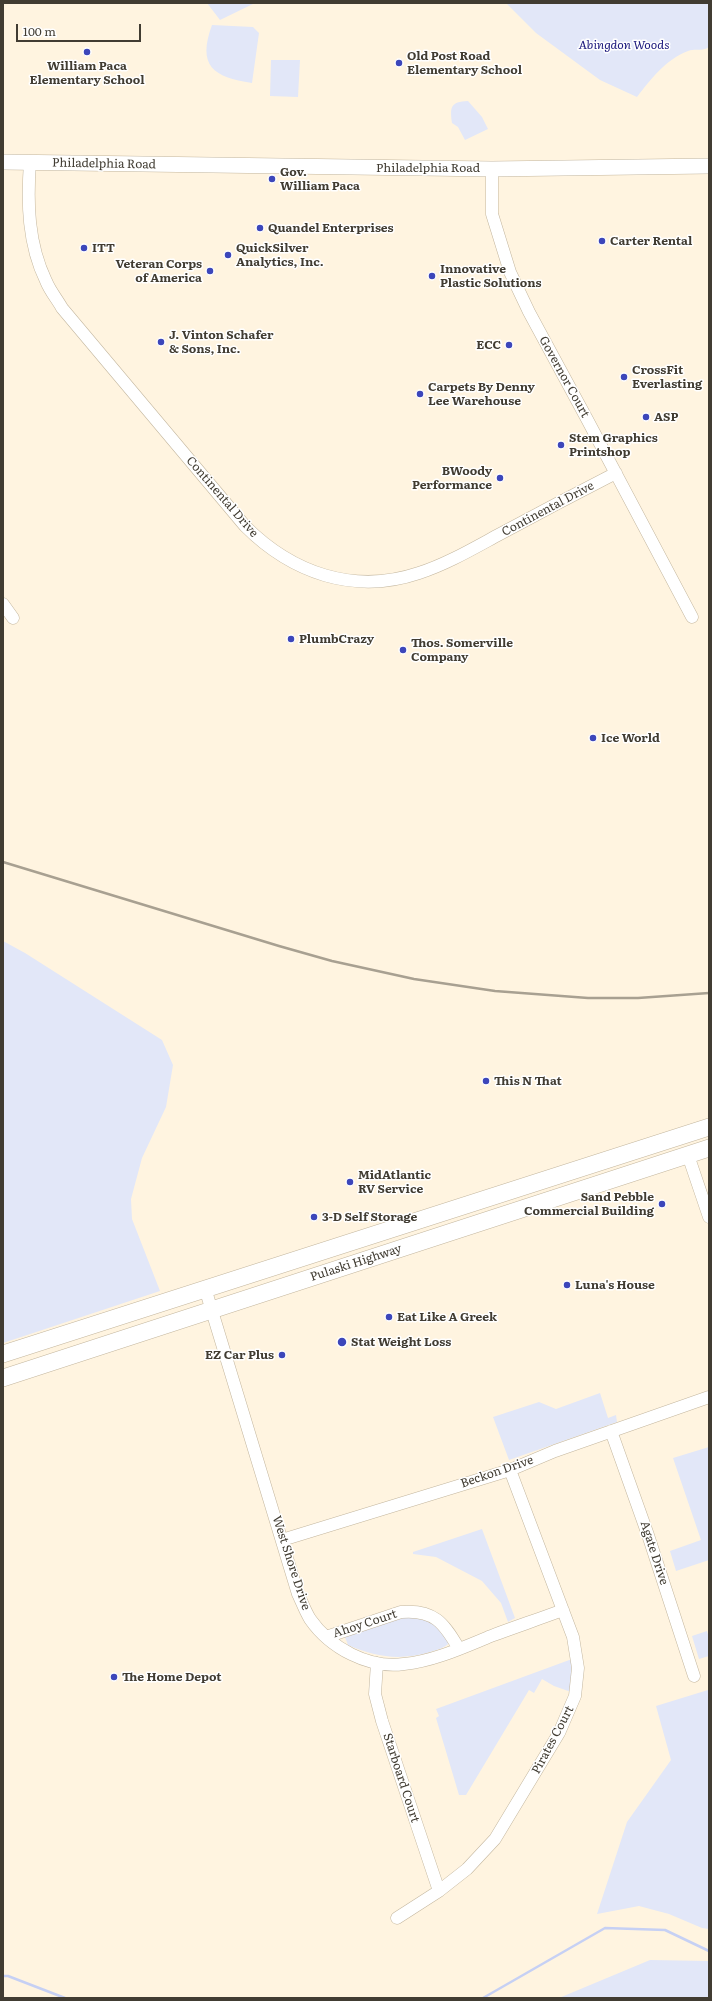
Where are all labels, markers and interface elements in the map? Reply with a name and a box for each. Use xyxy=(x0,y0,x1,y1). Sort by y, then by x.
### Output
scale bar xyxy=(18,16,143,42)
text: 100 m xyxy=(23,22,56,40)
park label: Abingdon Woods xyxy=(579,38,669,52)
marker: William Paca Elementary School xyxy=(82,47,92,57)
place label: Old Post Road Elementary School xyxy=(407,49,522,77)
marker: Old Post Road Elementary School xyxy=(394,58,404,68)
place label: William Paca Elementary School xyxy=(30,59,144,87)
street label: Philadelphia Road xyxy=(52,156,156,172)
street label: Philadelphia Road xyxy=(376,161,480,175)
place label: Gov. William Paca xyxy=(280,165,360,193)
marker: Gov. William Paca xyxy=(267,174,277,184)
place label: Quandel Enterprises xyxy=(268,221,394,235)
marker: Quandel Enterprises xyxy=(255,223,265,233)
place label: Carter Rental xyxy=(610,234,692,248)
marker: Carter Rental xyxy=(597,236,607,246)
place label: ITT xyxy=(92,241,115,255)
place label: QuickSilver Analytics, Inc. xyxy=(236,241,324,269)
marker: ITT xyxy=(79,243,89,253)
marker: QuickSilver Analytics, Inc. xyxy=(223,250,233,260)
place label: Veteran Corps of America xyxy=(116,257,202,285)
place label: Innovative Plastic Solutions xyxy=(440,262,541,290)
marker: Veteran Corps of America xyxy=(205,266,215,276)
marker: Innovative Plastic Solutions xyxy=(427,271,437,281)
place label: J. Vinton Schafer & Sons, Inc. xyxy=(169,328,274,356)
street label: Governor Court xyxy=(536,334,592,420)
marker: J. Vinton Schafer & Sons, Inc. xyxy=(156,337,166,347)
place label: ECC xyxy=(476,338,501,352)
marker: ECC xyxy=(504,340,514,350)
place label: CrossFit Everlasting xyxy=(632,363,702,391)
marker: CrossFit Everlasting xyxy=(619,372,629,382)
place label: Carpets By Denny Lee Warehouse xyxy=(428,380,535,408)
marker: Carpets By Denny Lee Warehouse xyxy=(415,389,425,399)
place label: ASP xyxy=(654,410,678,424)
marker: ASP xyxy=(641,412,651,422)
place label: Stem Graphics Printshop xyxy=(569,431,658,459)
marker: Stem Graphics Printshop xyxy=(556,440,566,450)
street label: Continental Drive xyxy=(183,454,261,540)
place label: BWoody Performance xyxy=(412,464,492,492)
marker: BWoody Performance xyxy=(495,473,505,483)
street label: Continental Drive xyxy=(499,479,597,539)
place label: PlumbCrazy xyxy=(299,632,374,646)
marker: PlumbCrazy xyxy=(286,634,296,644)
place label: Thos. Somerville Company xyxy=(411,636,513,664)
marker: Thos. Somerville Company xyxy=(398,645,408,655)
place label: Ice World xyxy=(601,731,660,745)
marker: Ice World xyxy=(588,733,598,743)
place label: This N That xyxy=(494,1074,562,1088)
marker: This N That xyxy=(481,1076,491,1086)
place label: MidAtlantic RV Service xyxy=(358,1168,431,1196)
marker: MidAtlantic RV Service xyxy=(345,1177,355,1187)
place label: Sand Pebble Commercial Building xyxy=(524,1190,654,1218)
marker: Sand Pebble Commercial Building xyxy=(657,1199,667,1209)
place label: 3-D Self Storage xyxy=(322,1210,417,1224)
marker: 3-D Self Storage xyxy=(309,1212,319,1222)
street label: Pulaski Highway xyxy=(308,1241,404,1285)
place label: Luna's House xyxy=(575,1278,655,1292)
marker: Luna's House xyxy=(562,1280,572,1290)
place label: Eat Like A Greek xyxy=(397,1310,497,1324)
marker: Eat Like A Greek xyxy=(384,1312,394,1322)
place label: Stat Weight Loss xyxy=(351,1335,451,1349)
marker: Stat Weight Loss xyxy=(336,1336,348,1348)
place label: EZ Car Plus xyxy=(205,1348,274,1362)
marker: EZ Car Plus xyxy=(277,1350,287,1360)
street label: Beckon Drive xyxy=(459,1453,535,1491)
street label: West Shore Drive xyxy=(269,1514,313,1612)
street label: Agate Drive xyxy=(637,1519,671,1587)
street label: Ahoy Court xyxy=(331,1607,399,1641)
place label: The Home Depot xyxy=(122,1670,221,1684)
marker: The Home Depot xyxy=(109,1672,119,1682)
street label: Pirates Court xyxy=(529,1703,577,1777)
street label: Starboard Court xyxy=(380,1732,422,1824)

